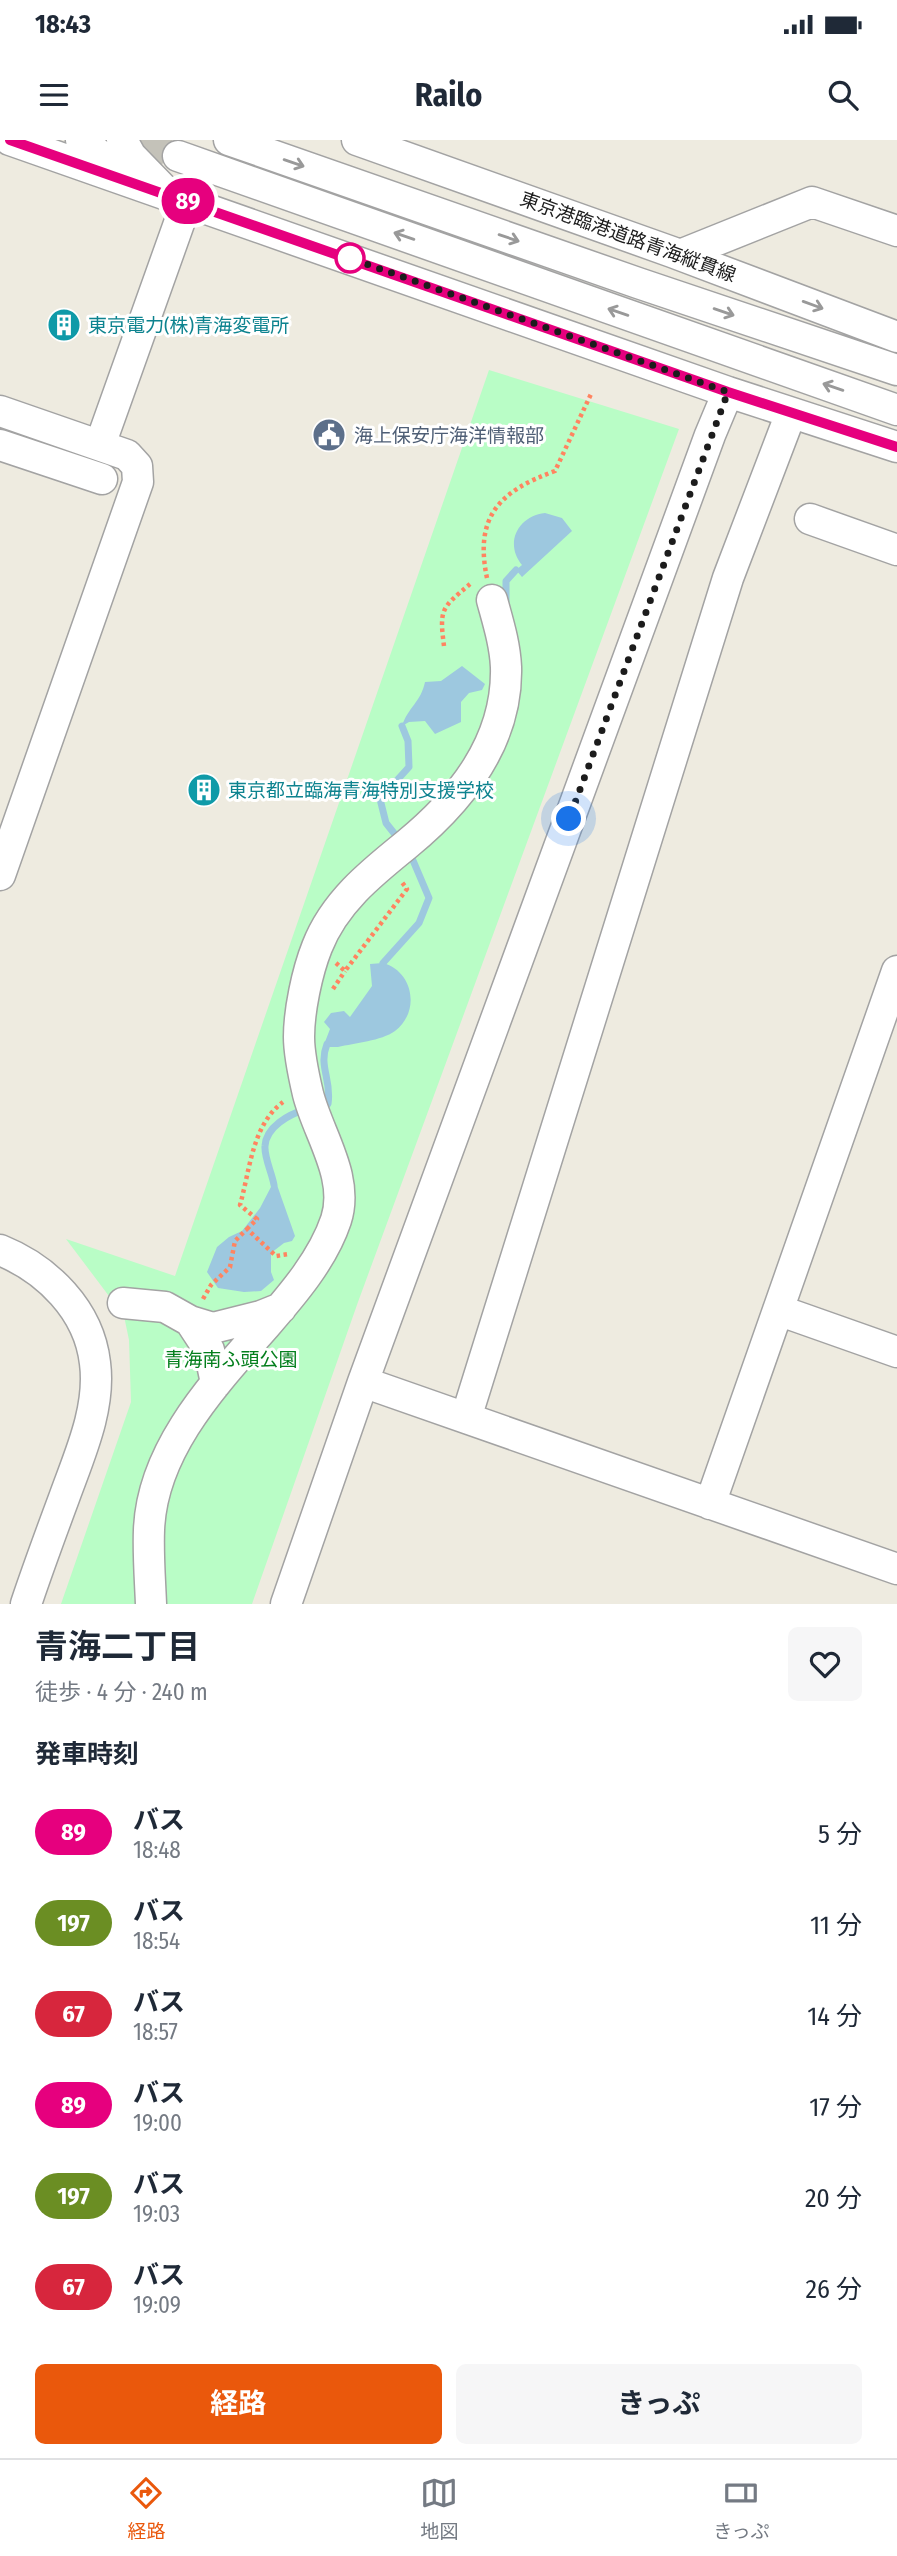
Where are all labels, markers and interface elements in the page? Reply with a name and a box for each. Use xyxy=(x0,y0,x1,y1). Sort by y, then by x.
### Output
text: 18:43 xyxy=(35,9,91,40)
icon: menu xyxy=(35,76,73,114)
text: Railo xyxy=(415,76,482,114)
icon: search xyxy=(824,76,862,114)
one-way arrow xyxy=(282,157,304,170)
line badge: 89 xyxy=(156,178,220,224)
text: 89 xyxy=(176,187,200,215)
street label: 東京港臨港道路青海縦貫線 xyxy=(517,187,739,287)
one-way arrow xyxy=(393,229,415,241)
one-way arrow xyxy=(497,233,519,245)
unlabelled marker xyxy=(335,243,365,273)
one-way arrow xyxy=(801,300,823,312)
one-way arrow xyxy=(607,305,629,318)
building icon: 東京電力(株)青海変電所 xyxy=(45,306,83,344)
one-way arrow xyxy=(712,307,734,319)
place label: 東京電力(株)青海変電所 xyxy=(88,314,289,337)
one-way arrow xyxy=(822,380,844,392)
public building icon: 海上保安庁海洋情報部 xyxy=(310,416,348,454)
place label: 海上保安庁海洋情報部 xyxy=(354,424,544,447)
building icon: 東京都立臨海青海特別支援学校 xyxy=(185,771,223,809)
place label: 東京都立臨海青海特別支援学校 xyxy=(228,779,494,802)
your location xyxy=(551,801,586,836)
park label: 青海南ふ頭公園 xyxy=(164,1348,298,1371)
text: 青海二丁目 xyxy=(35,1627,200,1667)
button: heart xyxy=(788,1627,862,1701)
text: 徒歩 · 4 分 · 240 m xyxy=(35,1678,208,1706)
text: 発車時刻 xyxy=(35,1739,139,1770)
text: バス xyxy=(133,1805,185,1836)
text: 89 xyxy=(61,1818,86,1846)
text: 5 分 xyxy=(818,1819,862,1850)
text: 18:48 xyxy=(133,1836,181,1864)
text: バス xyxy=(133,1896,185,1927)
text: 197 xyxy=(57,1909,90,1937)
text: 11 分 xyxy=(810,1910,862,1941)
text: 18:54 xyxy=(133,1927,180,1955)
text: バス xyxy=(133,1987,185,2018)
text: 67 xyxy=(62,2000,85,2028)
text: 14 分 xyxy=(807,2001,862,2032)
text: 18:57 xyxy=(133,2018,178,2046)
text: バス xyxy=(133,2078,185,2109)
text: 89 xyxy=(61,2091,86,2119)
text: 17 分 xyxy=(809,2092,862,2123)
text: 19:00 xyxy=(133,2109,182,2137)
text: バス xyxy=(133,2169,185,2200)
text: 197 xyxy=(57,2182,90,2210)
text: 20 分 xyxy=(805,2183,862,2214)
text: 19:03 xyxy=(133,2200,180,2228)
text: バス xyxy=(133,2260,185,2291)
text: 67 xyxy=(62,2273,85,2301)
text: 26 分 xyxy=(806,2274,862,2305)
text: 19:09 xyxy=(133,2291,181,2319)
button: 経路 xyxy=(35,2364,442,2444)
button: きっぷ xyxy=(456,2364,862,2444)
tab: 経路 xyxy=(127,2474,165,2543)
tab: 地図 xyxy=(420,2474,458,2543)
tab: きっぷ xyxy=(713,2474,770,2543)

